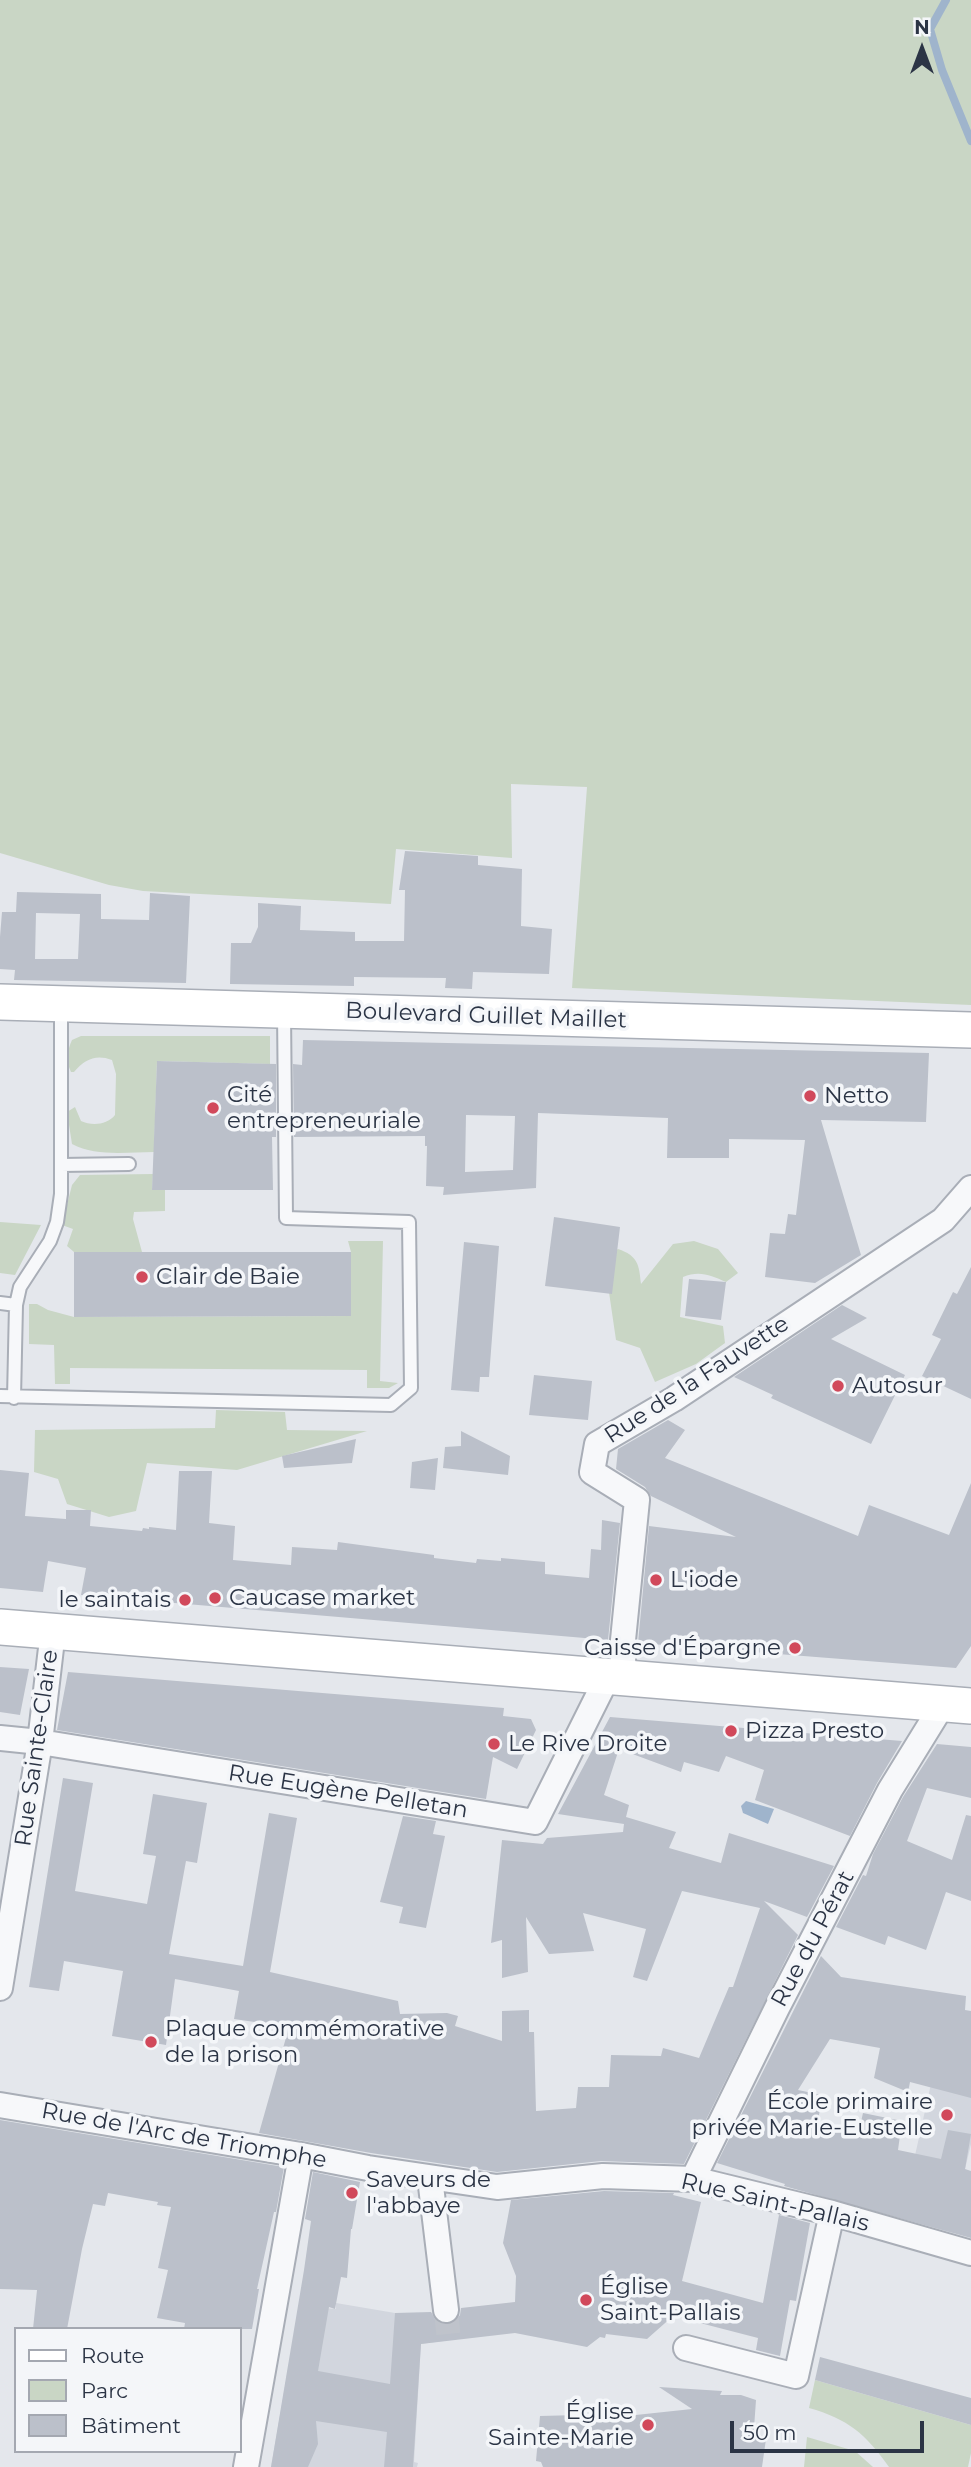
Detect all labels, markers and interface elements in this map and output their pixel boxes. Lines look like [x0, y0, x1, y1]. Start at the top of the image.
north arrow [887, 14, 957, 84]
text: N [914, 16, 930, 39]
street label: Boulevard Guillet Maillet [345, 997, 627, 1035]
place label: Cité entrepreneuriale [227, 1081, 421, 1135]
place label: Netto [824, 1082, 889, 1110]
marker: Netto [802, 1088, 818, 1104]
marker: Cité entrepreneuriale [205, 1100, 221, 1116]
place label: Clair de Baie [156, 1263, 300, 1291]
marker: Clair de Baie [134, 1269, 150, 1285]
street label: Rue de la Fauvette [600, 1310, 794, 1450]
place label: Autosur [852, 1372, 943, 1400]
marker: Autosur [830, 1378, 846, 1394]
place label: L'iode [670, 1566, 738, 1594]
marker: L'iode [648, 1572, 664, 1588]
place label: Caucase market [229, 1584, 415, 1612]
place label: le saintais [59, 1586, 171, 1614]
marker: Caucase market [207, 1590, 223, 1606]
marker: le saintais [177, 1592, 193, 1608]
place label: Caisse d'Épargne [584, 1634, 781, 1662]
marker: Caisse d'Épargne [787, 1640, 803, 1656]
street label: Rue Sainte-Claire [10, 1648, 64, 1848]
place label: Pizza Presto [745, 1717, 884, 1745]
marker: Pizza Presto [723, 1723, 739, 1739]
place label: Le Rive Droite [508, 1730, 667, 1758]
marker: Le Rive Droite [486, 1736, 502, 1752]
street label: Rue Eugène Pelletan [226, 1759, 470, 1825]
street label: Rue du Pérat [766, 1866, 860, 2012]
place label: Plaque commémorative de la prison [165, 2015, 444, 2069]
marker: Plaque commémorative de la prison [143, 2034, 159, 2050]
place label: École primaire privée Marie-Eustelle [692, 2088, 933, 2142]
street label: Rue de l'Arc de Triomphe [39, 2097, 329, 2175]
marker: École primaire privée Marie-Eustelle [939, 2107, 955, 2123]
place label: Saveurs de l'abbaye [366, 2166, 491, 2220]
street label: Rue Saint-Pallais [678, 2168, 872, 2238]
marker: Saveurs de l'abbaye [344, 2185, 360, 2201]
place label: Église Saint-Pallais [600, 2273, 740, 2327]
marker: Église Saint-Pallais [578, 2292, 594, 2308]
legend [14, 2327, 242, 2453]
text: Route [81, 2343, 144, 2368]
text: Parc [81, 2378, 128, 2403]
place label: Église Sainte-Marie [488, 2398, 634, 2452]
scale bar [733, 2408, 927, 2452]
text: Bâtiment [81, 2413, 181, 2438]
marker: Église Sainte-Marie [640, 2417, 656, 2433]
text: 50 m [743, 2420, 797, 2445]

